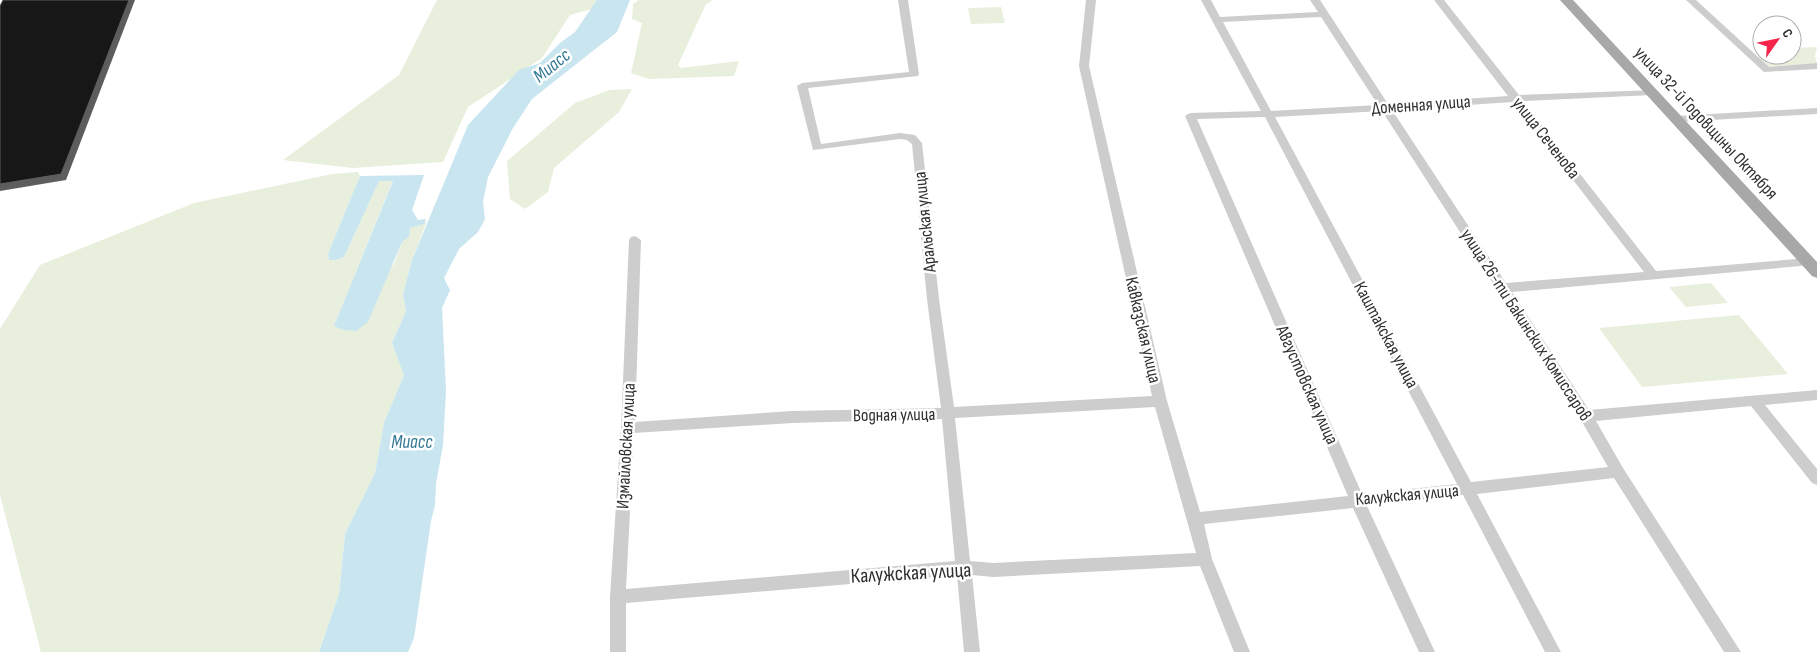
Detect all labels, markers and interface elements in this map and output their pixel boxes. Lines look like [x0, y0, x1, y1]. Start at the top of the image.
north arrow [1752, 15, 1802, 65]
text: С [1778, 26, 1797, 41]
street label: улица 32-й Годовщины Октября [1630, 42, 1782, 204]
water label: Миасс [529, 44, 576, 88]
street label: Доменная улица [1371, 91, 1471, 119]
street label: улица Сеченова [1508, 93, 1584, 183]
street label: Аральская улица [909, 170, 941, 275]
street label: улица 26-ти Бакинских Комиссаров [1456, 225, 1596, 425]
street label: Кавказская улица [1121, 275, 1165, 385]
street label: Каштакская улица [1349, 278, 1423, 392]
street label: Августовская улица [1271, 321, 1343, 448]
street label: Измайловская улица [612, 382, 640, 509]
street label: Водная улица [853, 404, 935, 426]
water label: Миасс [391, 431, 433, 454]
street label: Калужская улица [1354, 480, 1460, 510]
street label: Калужская улица [850, 557, 972, 589]

